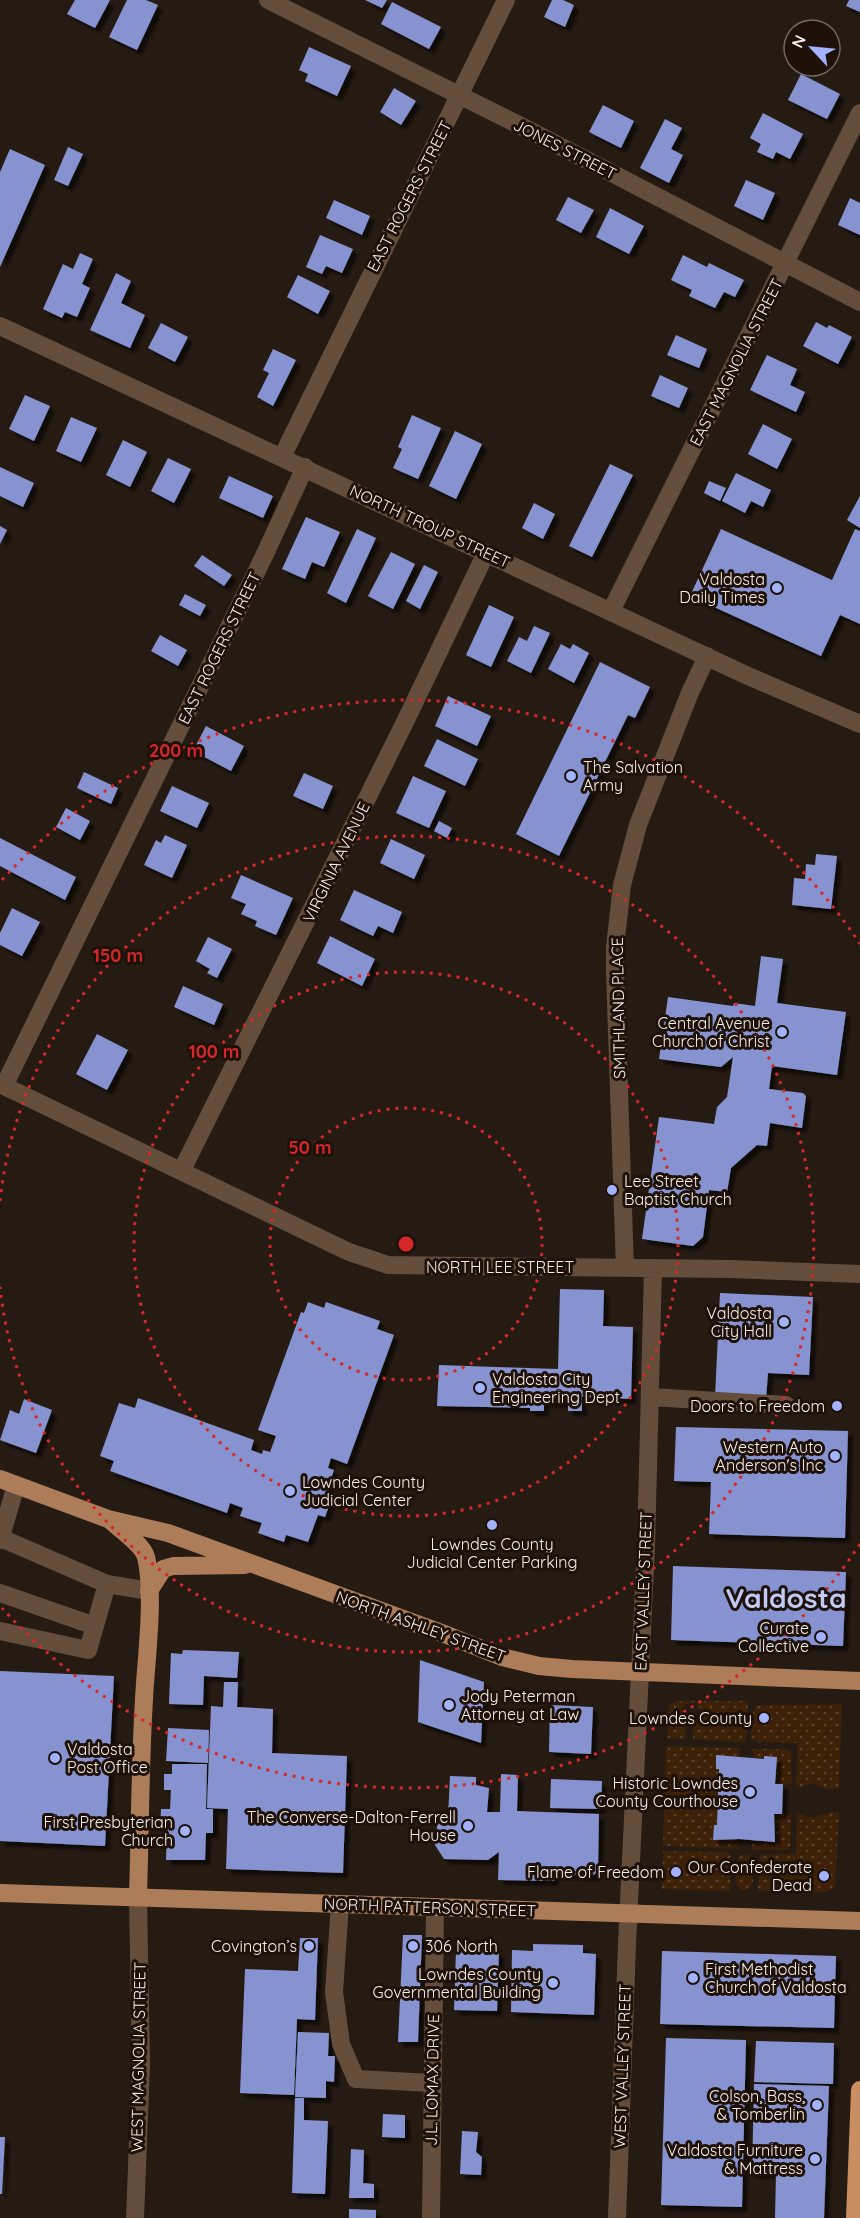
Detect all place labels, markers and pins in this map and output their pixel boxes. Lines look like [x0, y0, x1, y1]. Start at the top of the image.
place label: Valdosta Daily Times [679, 569, 765, 607]
marker: Valdosta Daily Times [770, 581, 784, 595]
place label: The Salvation Army [583, 757, 683, 795]
marker: The Salvation Army [564, 769, 578, 783]
place label: Central Avenue Church of Christ [652, 1013, 770, 1051]
marker: Central Avenue Church of Christ [775, 1025, 789, 1039]
place label: Lee Street Baptist Church [624, 1171, 732, 1209]
marker: Lee Street Baptist Church [605, 1183, 619, 1197]
centre of rings [396, 1234, 416, 1254]
place label: Valdosta City Hall [706, 1303, 772, 1341]
marker: Valdosta City Hall [777, 1315, 791, 1329]
place label: Valdosta City Engineering Dept [492, 1369, 620, 1407]
marker: Valdosta City Engineering Dept [473, 1381, 487, 1395]
place label: Doors to Freedom [690, 1396, 825, 1416]
marker: Doors to Freedom [830, 1399, 844, 1413]
place label: Western Auto Anderson's Inc [716, 1437, 823, 1475]
marker: Western Auto Anderson's Inc [828, 1449, 842, 1463]
place label: Lowndes County Judicial Center [302, 1472, 425, 1510]
marker: Lowndes County Judicial Center [283, 1484, 297, 1498]
marker: Lowndes County Judicial Center Parking [485, 1518, 499, 1532]
place label: Lowndes County Judicial Center Parking [406, 1534, 578, 1572]
place label: Curate Collective [738, 1618, 809, 1656]
marker: Curate Collective [814, 1630, 828, 1644]
place label: Jody Peterman Attorney at Law [461, 1686, 579, 1724]
marker: Jody Peterman Attorney at Law [442, 1698, 456, 1712]
place label: Lowndes County [629, 1708, 752, 1728]
marker: Lowndes County [757, 1711, 771, 1725]
place label: Valdosta Post Office [67, 1739, 148, 1777]
marker: Valdosta Post Office [48, 1751, 62, 1765]
place label: Historic Lowndes County Courthouse [595, 1773, 738, 1811]
marker: Historic Lowndes County Courthouse [743, 1785, 757, 1799]
place label: The Converse-Dalton-Ferrell House [247, 1807, 456, 1845]
place label: First Presbyterian Church [43, 1812, 173, 1850]
marker: The Converse-Dalton-Ferrell House [461, 1819, 475, 1833]
marker: First Presbyterian Church [178, 1824, 192, 1838]
place label: Our Confederate Dead [688, 1857, 812, 1895]
place label: Flame of Freedom [527, 1862, 664, 1882]
marker: Flame of Freedom [669, 1865, 683, 1879]
marker: Our Confederate Dead [817, 1869, 831, 1883]
place label: Covington’s [211, 1936, 297, 1956]
place label: 306 North [425, 1936, 498, 1956]
marker: Covington’s [302, 1939, 316, 1953]
marker: 306 North [406, 1939, 420, 1953]
place label: First Methodist Church of Valdosta [705, 1959, 847, 1997]
place label: Lowndes County Governmental Building [373, 1964, 541, 2002]
marker: First Methodist Church of Valdosta [686, 1971, 700, 1985]
marker: Lowndes County Governmental Building [546, 1976, 560, 1990]
place label: Colson, Bass, & Tomberlin [709, 2086, 805, 2124]
marker: Colson, Bass, & Tomberlin [810, 2098, 824, 2112]
place label: Valdosta Furniture & Mattress [667, 2140, 803, 2178]
marker: Valdosta Furniture & Mattress [808, 2152, 822, 2166]

